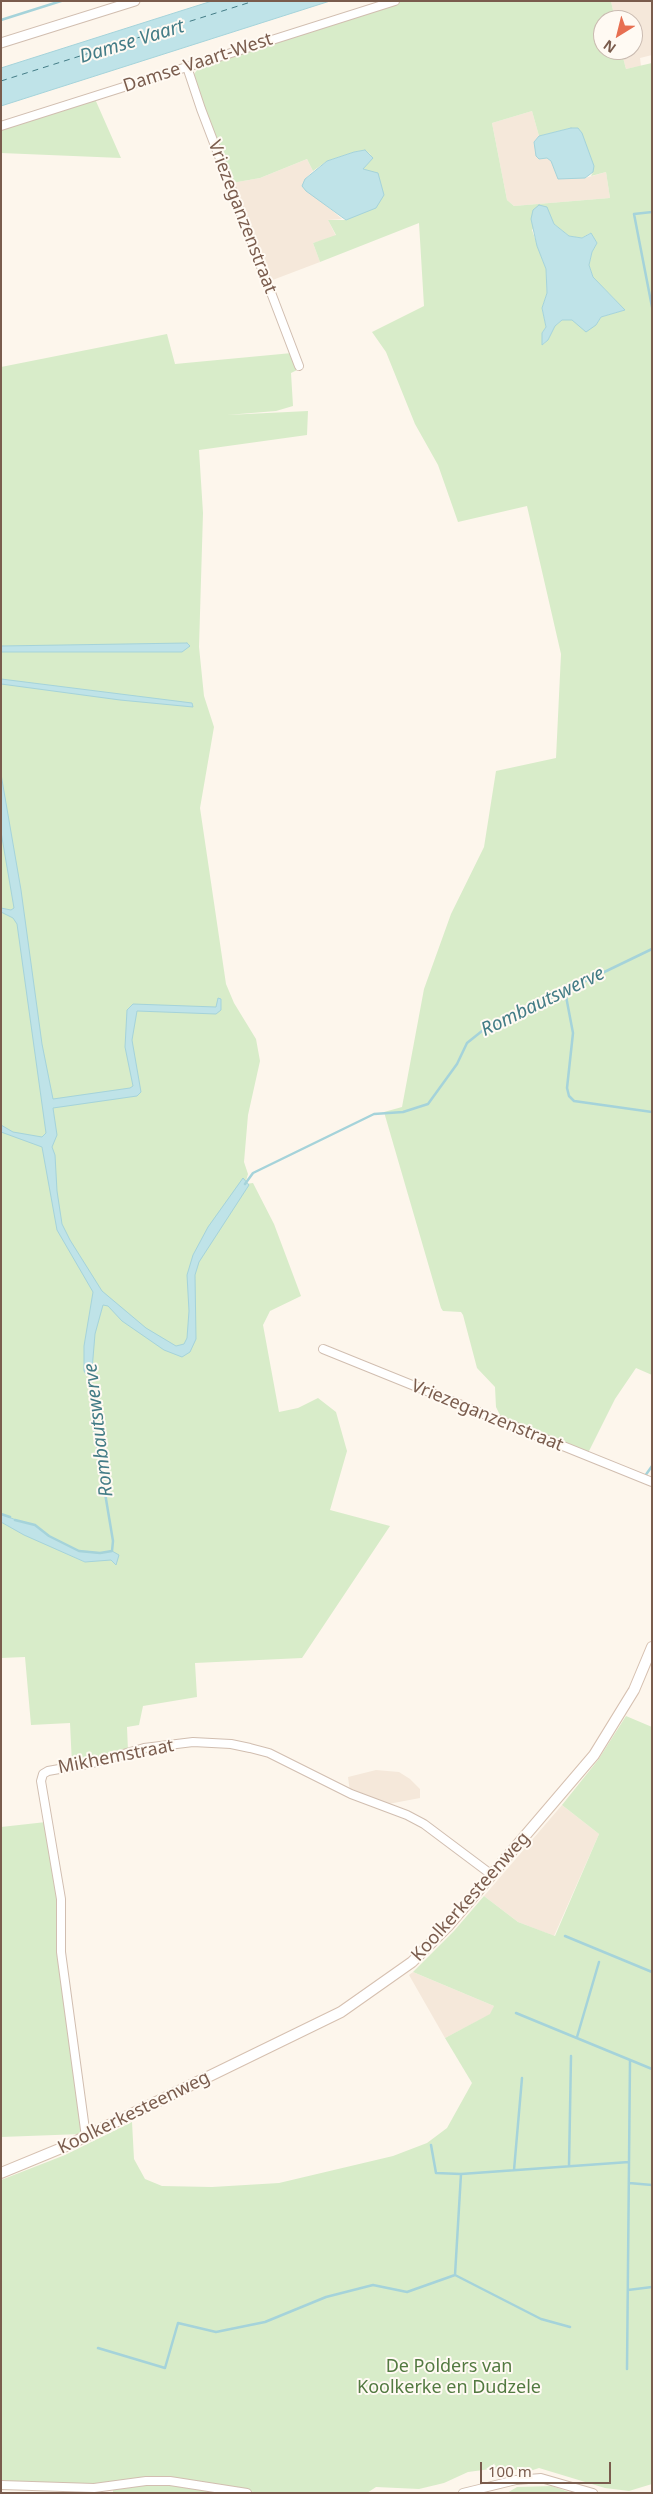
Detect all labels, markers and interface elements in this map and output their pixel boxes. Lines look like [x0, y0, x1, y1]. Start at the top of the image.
north arrow [593, 10, 643, 60]
water label: Damse Vaart [77, 15, 187, 69]
street label: Damse Vaart-West [121, 29, 275, 97]
text: N [599, 36, 620, 58]
street label: Vriezeganzenstraat [203, 137, 281, 297]
water label: Rombautswerve [477, 962, 609, 1042]
water label: Rombautswerve [79, 1362, 119, 1498]
street label: Vriezeganzenstraat [408, 1376, 566, 1456]
street label: Mikhemstraat [56, 1735, 176, 1779]
street label: Koolkerkesteenweg [407, 1828, 535, 1966]
street label: Koolkerkesteenweg [54, 2067, 214, 2159]
park label: De Polders van Koolkerke en Dudzele [357, 2356, 541, 2398]
scale bar [483, 2452, 614, 2484]
text: 100 m [488, 2461, 532, 2481]

